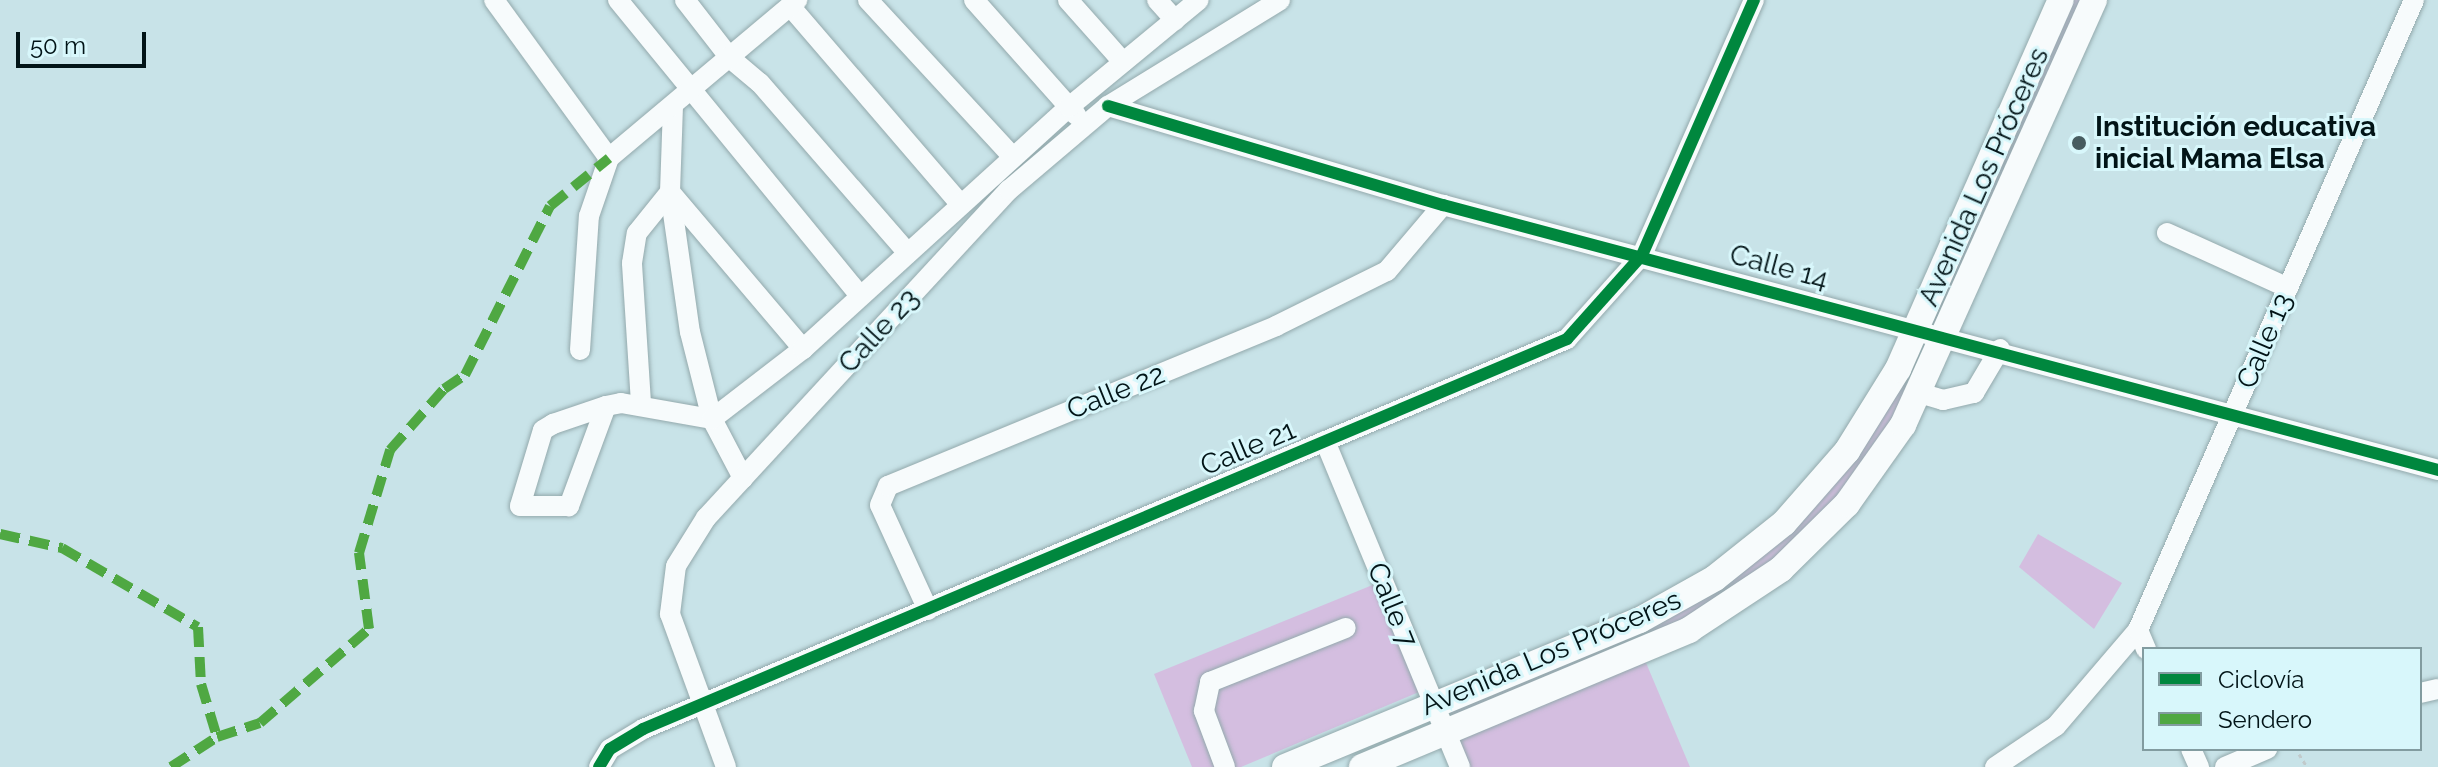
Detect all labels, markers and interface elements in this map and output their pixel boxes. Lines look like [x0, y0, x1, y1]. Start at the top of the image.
scale bar [20, 16, 150, 66]
text: 50 m [30, 31, 86, 60]
street label: Avenida Los Próceres [1912, 43, 2056, 311]
place label: Institución educativa inicial Mama Elsa [2095, 110, 2376, 176]
marker: Institución educativa inicial Mama Elsa [2070, 134, 2088, 152]
street label: Calle 14 [1726, 238, 1832, 296]
street label: Calle 23 [832, 282, 926, 380]
street label: Calle 13 [2230, 288, 2300, 394]
street label: Calle 22 [1062, 357, 1170, 427]
street label: Calle 21 [1195, 413, 1301, 483]
street label: Calle 7 [1360, 558, 1424, 652]
street label: Avenida Los Próceres [1416, 583, 1686, 723]
legend [2142, 647, 2422, 751]
text: Ciclovía [2218, 665, 2304, 694]
text: Sendero [2218, 705, 2312, 734]

